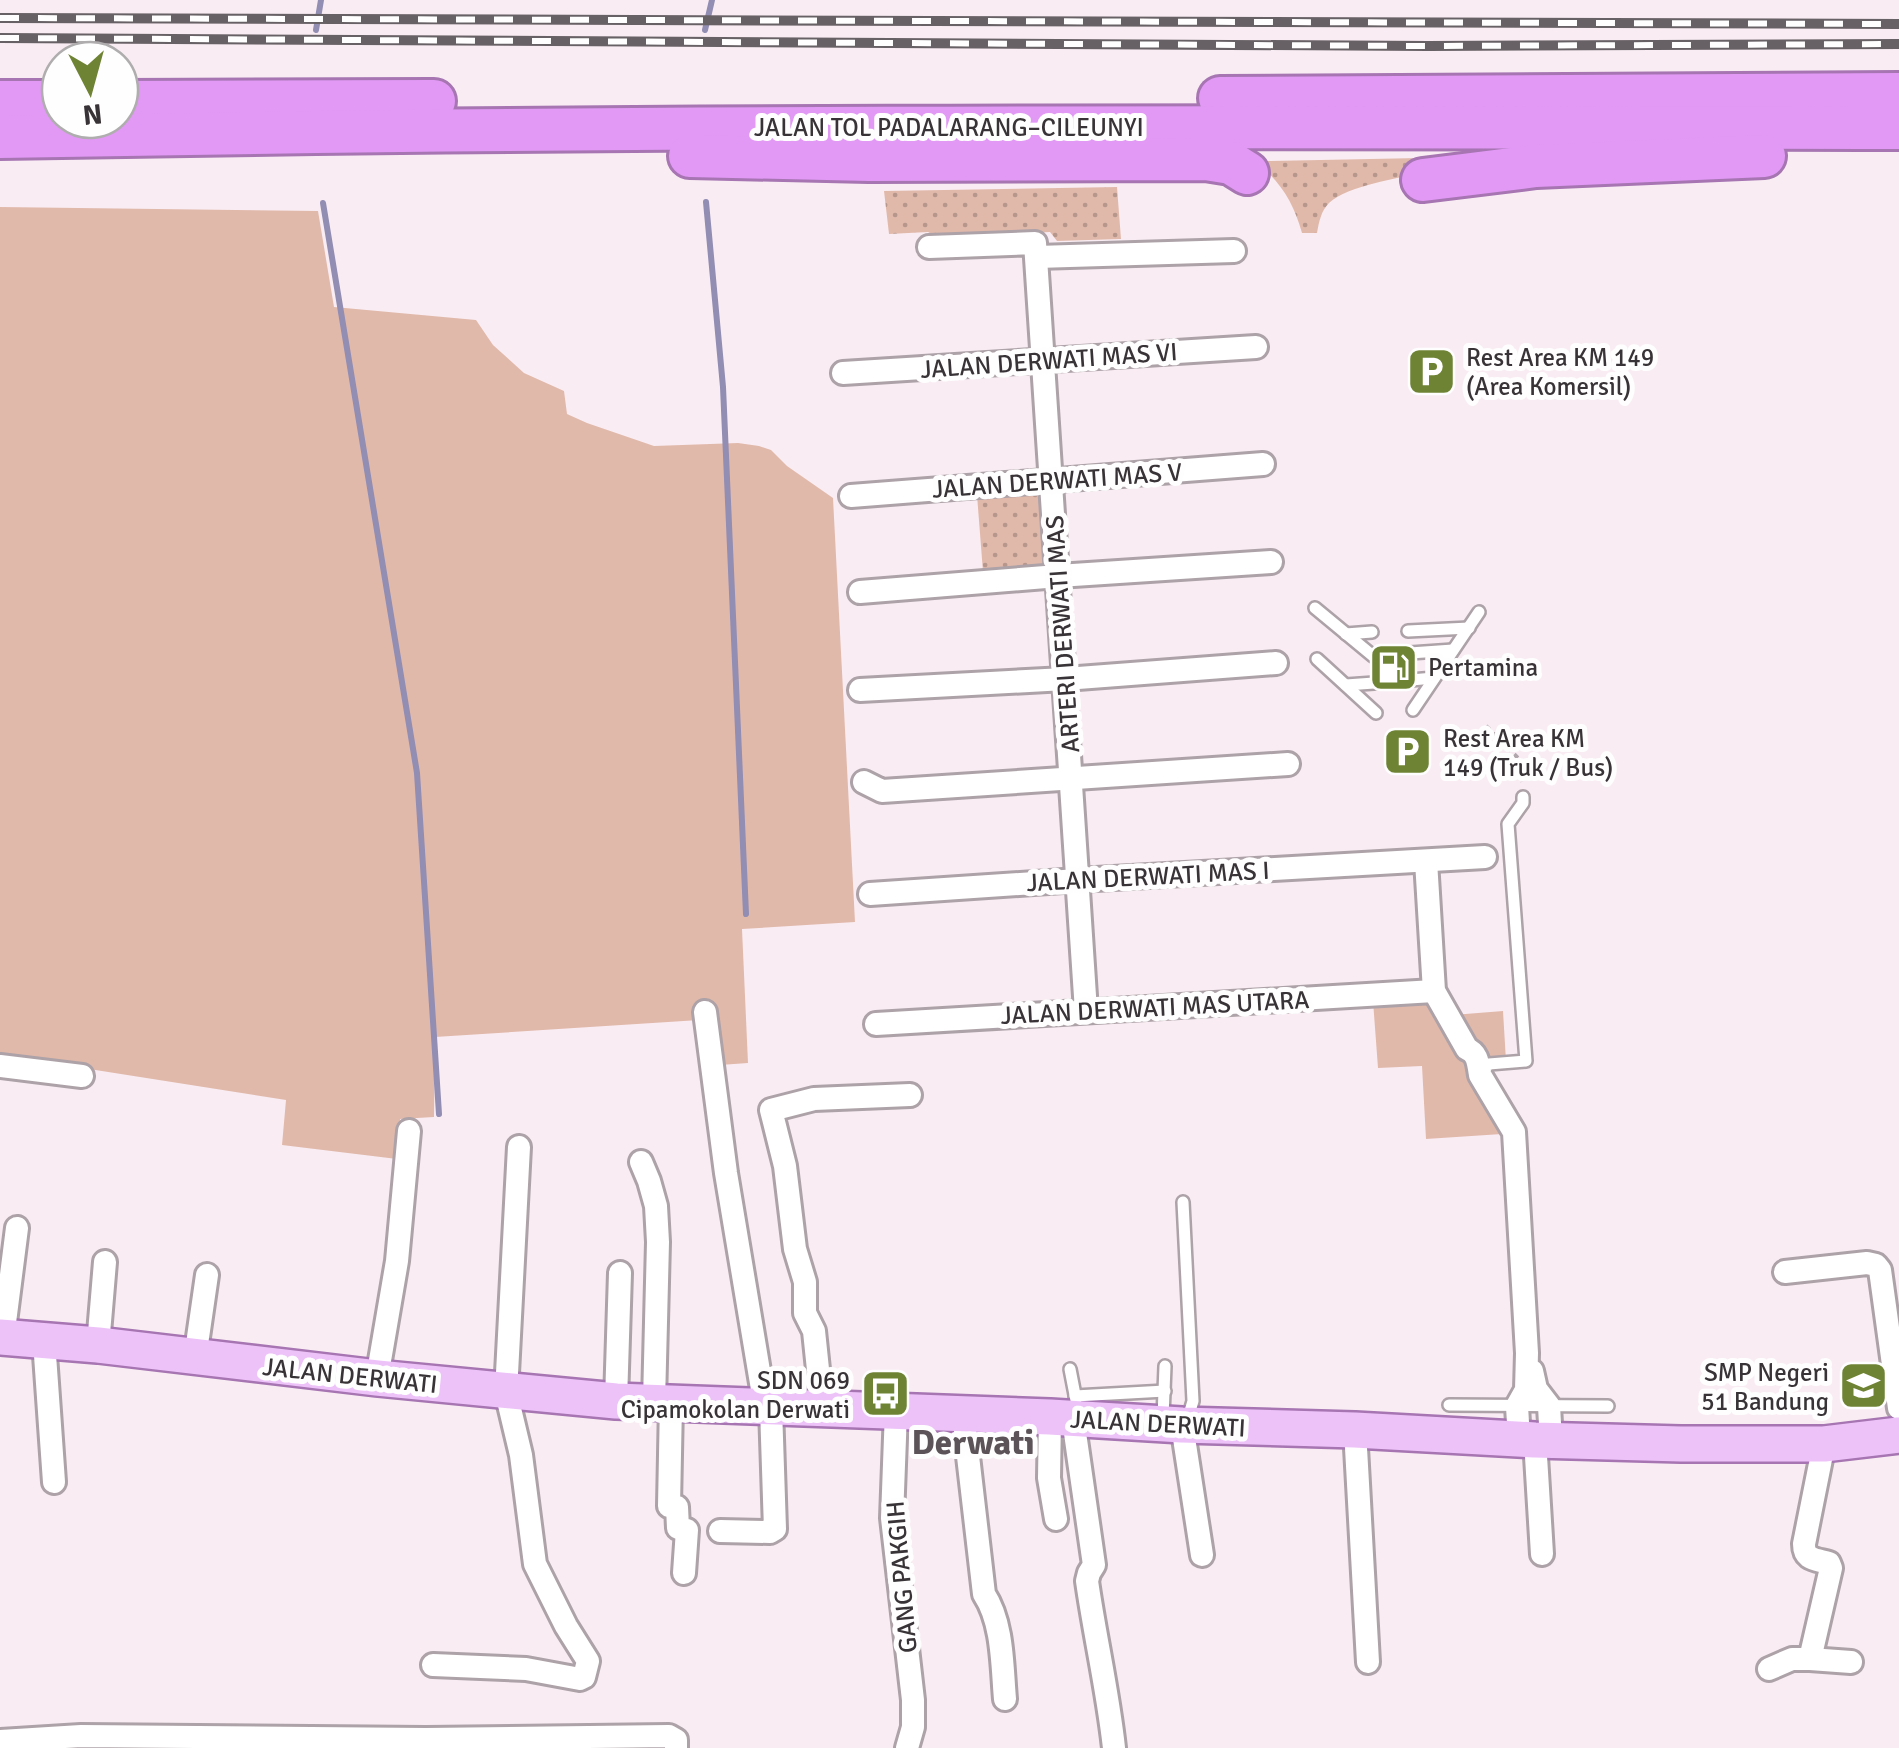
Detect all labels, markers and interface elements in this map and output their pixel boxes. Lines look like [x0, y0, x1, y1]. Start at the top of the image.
north arrow [40, 40, 140, 140]
text: N [81, 96, 104, 132]
street label: JALAN TOL PADALARANG–CILEUNYI [754, 112, 1144, 143]
street label: JALAN DERWATI MAS VI [919, 336, 1179, 385]
place label: Rest Area KM 149 (Area Komersil) [1466, 342, 1654, 402]
parking icon: Rest Area KM 149 (Area Komersil) [1405, 345, 1457, 397]
street label: JALAN DERWATI MAS V [931, 456, 1183, 505]
street label: ARTERI DERWATI MAS [1039, 514, 1086, 754]
fuel station icon: Pertamina [1367, 641, 1419, 693]
place label: Pertamina [1428, 652, 1538, 683]
place label: Rest Area KM 149 (Truk / Bus) [1443, 723, 1613, 783]
parking icon: Rest Area KM 149 (Truk / Bus) [1382, 726, 1434, 778]
street label: JALAN DERWATI MAS I [1026, 855, 1270, 898]
street label: JALAN DERWATI MAS UTARA [1000, 984, 1310, 1031]
street label: JALAN DERWATI [261, 1351, 439, 1400]
place label: SMP Negeri 51 Bandung [1701, 1357, 1829, 1417]
school or university icon: SMP Negeri 51 Bandung [1838, 1360, 1890, 1412]
place label: SDN 069 Cipamokolan Derwati [621, 1365, 850, 1425]
bus stop icon: SDN 069 Cipamokolan Derwati [859, 1368, 911, 1420]
street label: JALAN DERWATI [1069, 1403, 1247, 1444]
district label: Derwati [911, 1421, 1035, 1464]
street label: GANG PAKGIH [879, 1499, 924, 1654]

